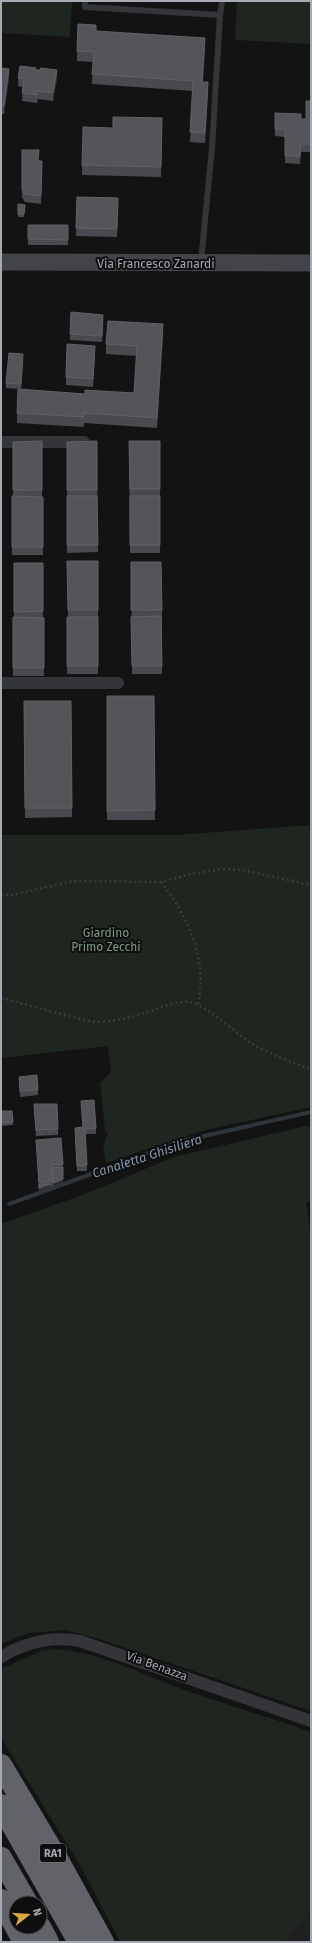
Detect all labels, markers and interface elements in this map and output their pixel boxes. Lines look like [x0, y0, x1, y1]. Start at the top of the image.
street label: Via Francesco Zanardi [97, 257, 215, 271]
park label: Giardino Primo Zecchi [71, 926, 141, 954]
water label: Canaletta Ghisiliera [90, 1131, 204, 1181]
street label: Via Benazza [125, 1648, 189, 1684]
road number: RA1 [40, 1844, 66, 1862]
north arrow [8, 1895, 48, 1935]
text: N [30, 1907, 44, 1918]

